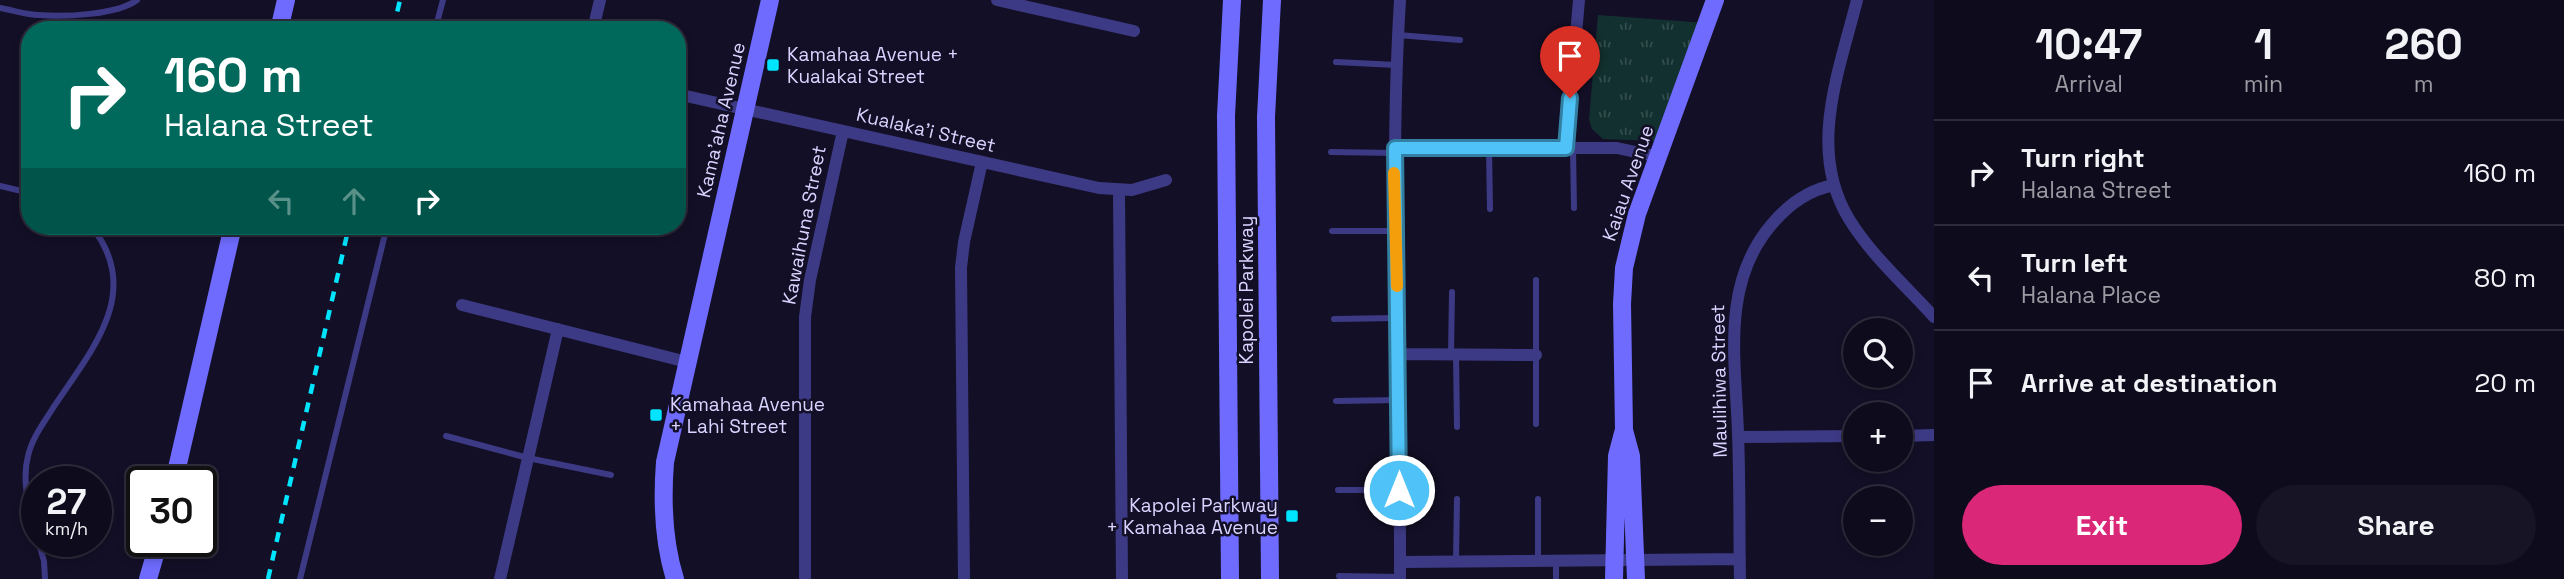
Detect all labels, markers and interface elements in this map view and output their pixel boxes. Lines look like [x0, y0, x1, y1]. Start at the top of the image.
text: 10:47 [2035, 18, 2142, 71]
text: 1 [2254, 18, 2273, 71]
text: 260 [2384, 18, 2463, 71]
pin [1540, 26, 1600, 98]
icon: arrive [1551, 37, 1589, 75]
street label: Kama'aha Avenue [691, 40, 751, 200]
place label: Kamahaa Avenue + Kualakai Street [787, 42, 959, 89]
text: 160 m [164, 44, 302, 106]
icon: right [49, 49, 140, 140]
marker: Kamahaa Avenue + Kualakai Street [765, 57, 781, 73]
text: Arrival [2055, 69, 2123, 99]
text: min [2244, 69, 2283, 99]
text: m [2414, 69, 2433, 99]
street label: Kualaka'i Street [854, 102, 998, 158]
text: Halana Street [164, 105, 374, 145]
street label: Kaiau Avenue [1596, 122, 1660, 244]
text: Turn right [2021, 141, 2145, 175]
street label: Kawaihuna Street [776, 143, 832, 307]
icon: right [1962, 154, 2000, 192]
text: 160 m [2464, 156, 2536, 190]
text: Halana Street [2021, 175, 2172, 205]
icon: left [262, 182, 300, 220]
icon: ahead [335, 182, 373, 220]
icon: right [408, 182, 446, 220]
street label: Kapolei Parkway [1234, 216, 1259, 364]
text: Turn left [2021, 246, 2128, 280]
icon: left [1962, 259, 2000, 297]
text: 80 m [2474, 261, 2536, 295]
text: Halana Place [2021, 280, 2161, 310]
street label: Maulihiwa Street [1705, 304, 1733, 458]
map controls [1843, 318, 1913, 556]
button: search [1843, 318, 1913, 388]
icon: arrive [1962, 364, 2000, 402]
text: Arrive at destination [2021, 366, 2278, 400]
text: 20 m [2475, 366, 2536, 400]
place label: Kamahaa Avenue + Lahi Street [670, 392, 825, 439]
button: + [1843, 402, 1913, 472]
marker: Kamahaa Avenue + Lahi Street [648, 407, 664, 423]
position arrow [1362, 453, 1436, 527]
speed limit sign: 30 [126, 466, 217, 557]
text: 27 [47, 480, 86, 524]
button: Exit [1962, 485, 2242, 565]
button: Share [2256, 485, 2536, 565]
button: − [1843, 486, 1913, 556]
place label: Kapolei Parkway + Kamahaa Avenue [1106, 493, 1278, 540]
marker: Kapolei Parkway + Kamahaa Avenue [1284, 508, 1300, 524]
text: km/h [45, 517, 88, 540]

